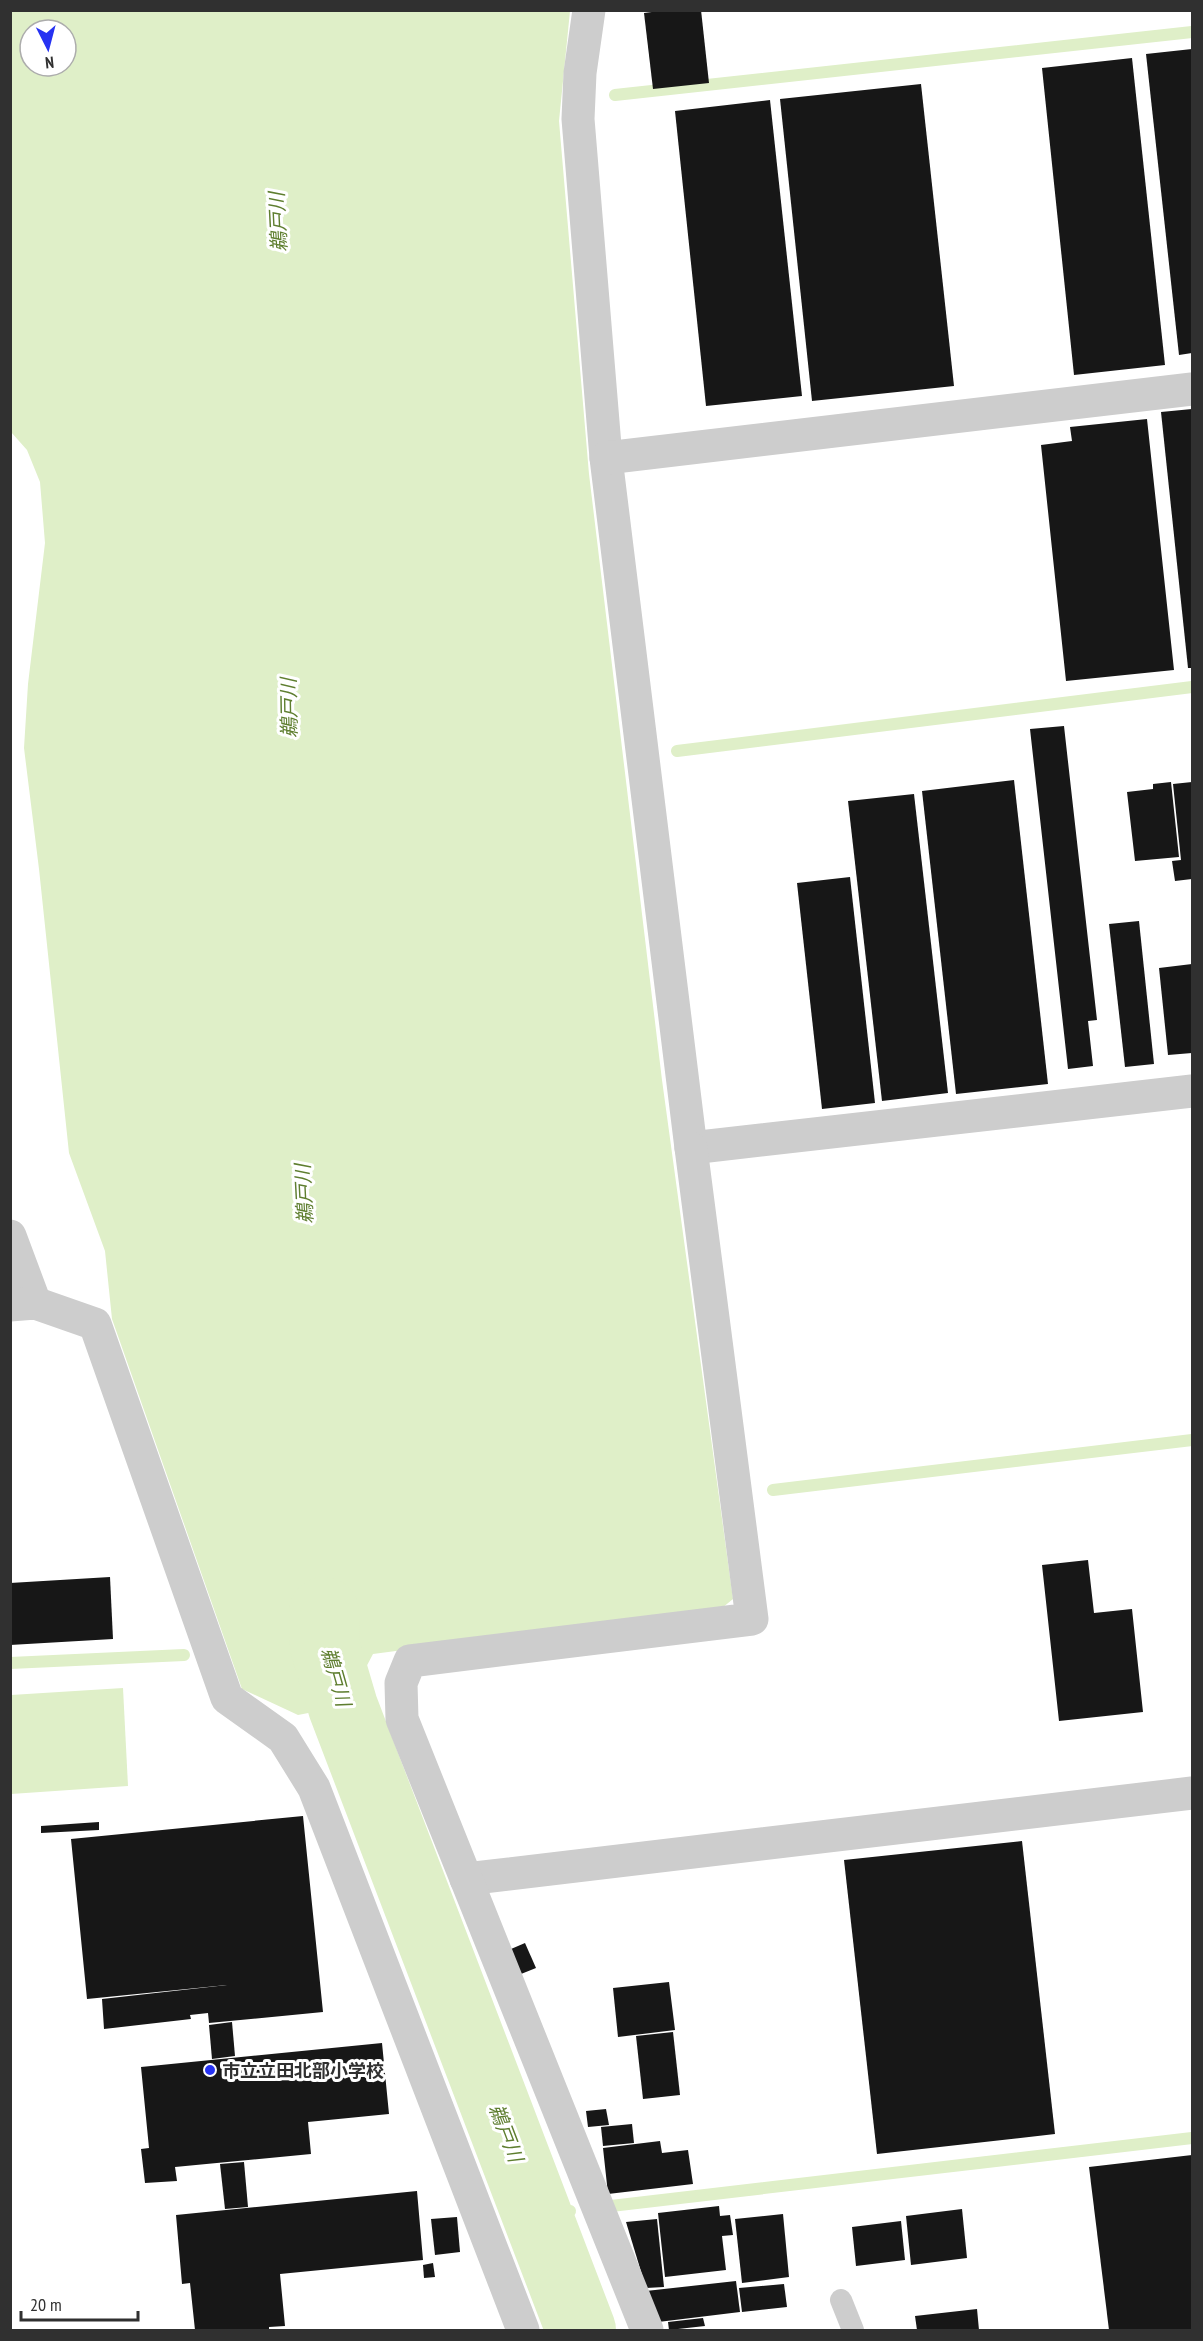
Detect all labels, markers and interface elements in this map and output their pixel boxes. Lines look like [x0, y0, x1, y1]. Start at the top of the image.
north arrow [18, 18, 78, 78]
text: N [44, 53, 55, 73]
water label: 鵜戸川 [263, 189, 293, 253]
water label: 鵜戸川 [275, 676, 303, 738]
water label: 鵜戸川 [289, 1161, 319, 1225]
water label: 鵜戸川 [315, 1645, 357, 1711]
place label: 市立立田北部小学校 [222, 2059, 384, 2082]
marker: 市立立田北部小学校 [203, 2063, 217, 2077]
water label: 鵜戸川 [483, 2100, 530, 2168]
scale bar [21, 2284, 138, 2322]
text: 20 m [30, 2293, 62, 2316]

